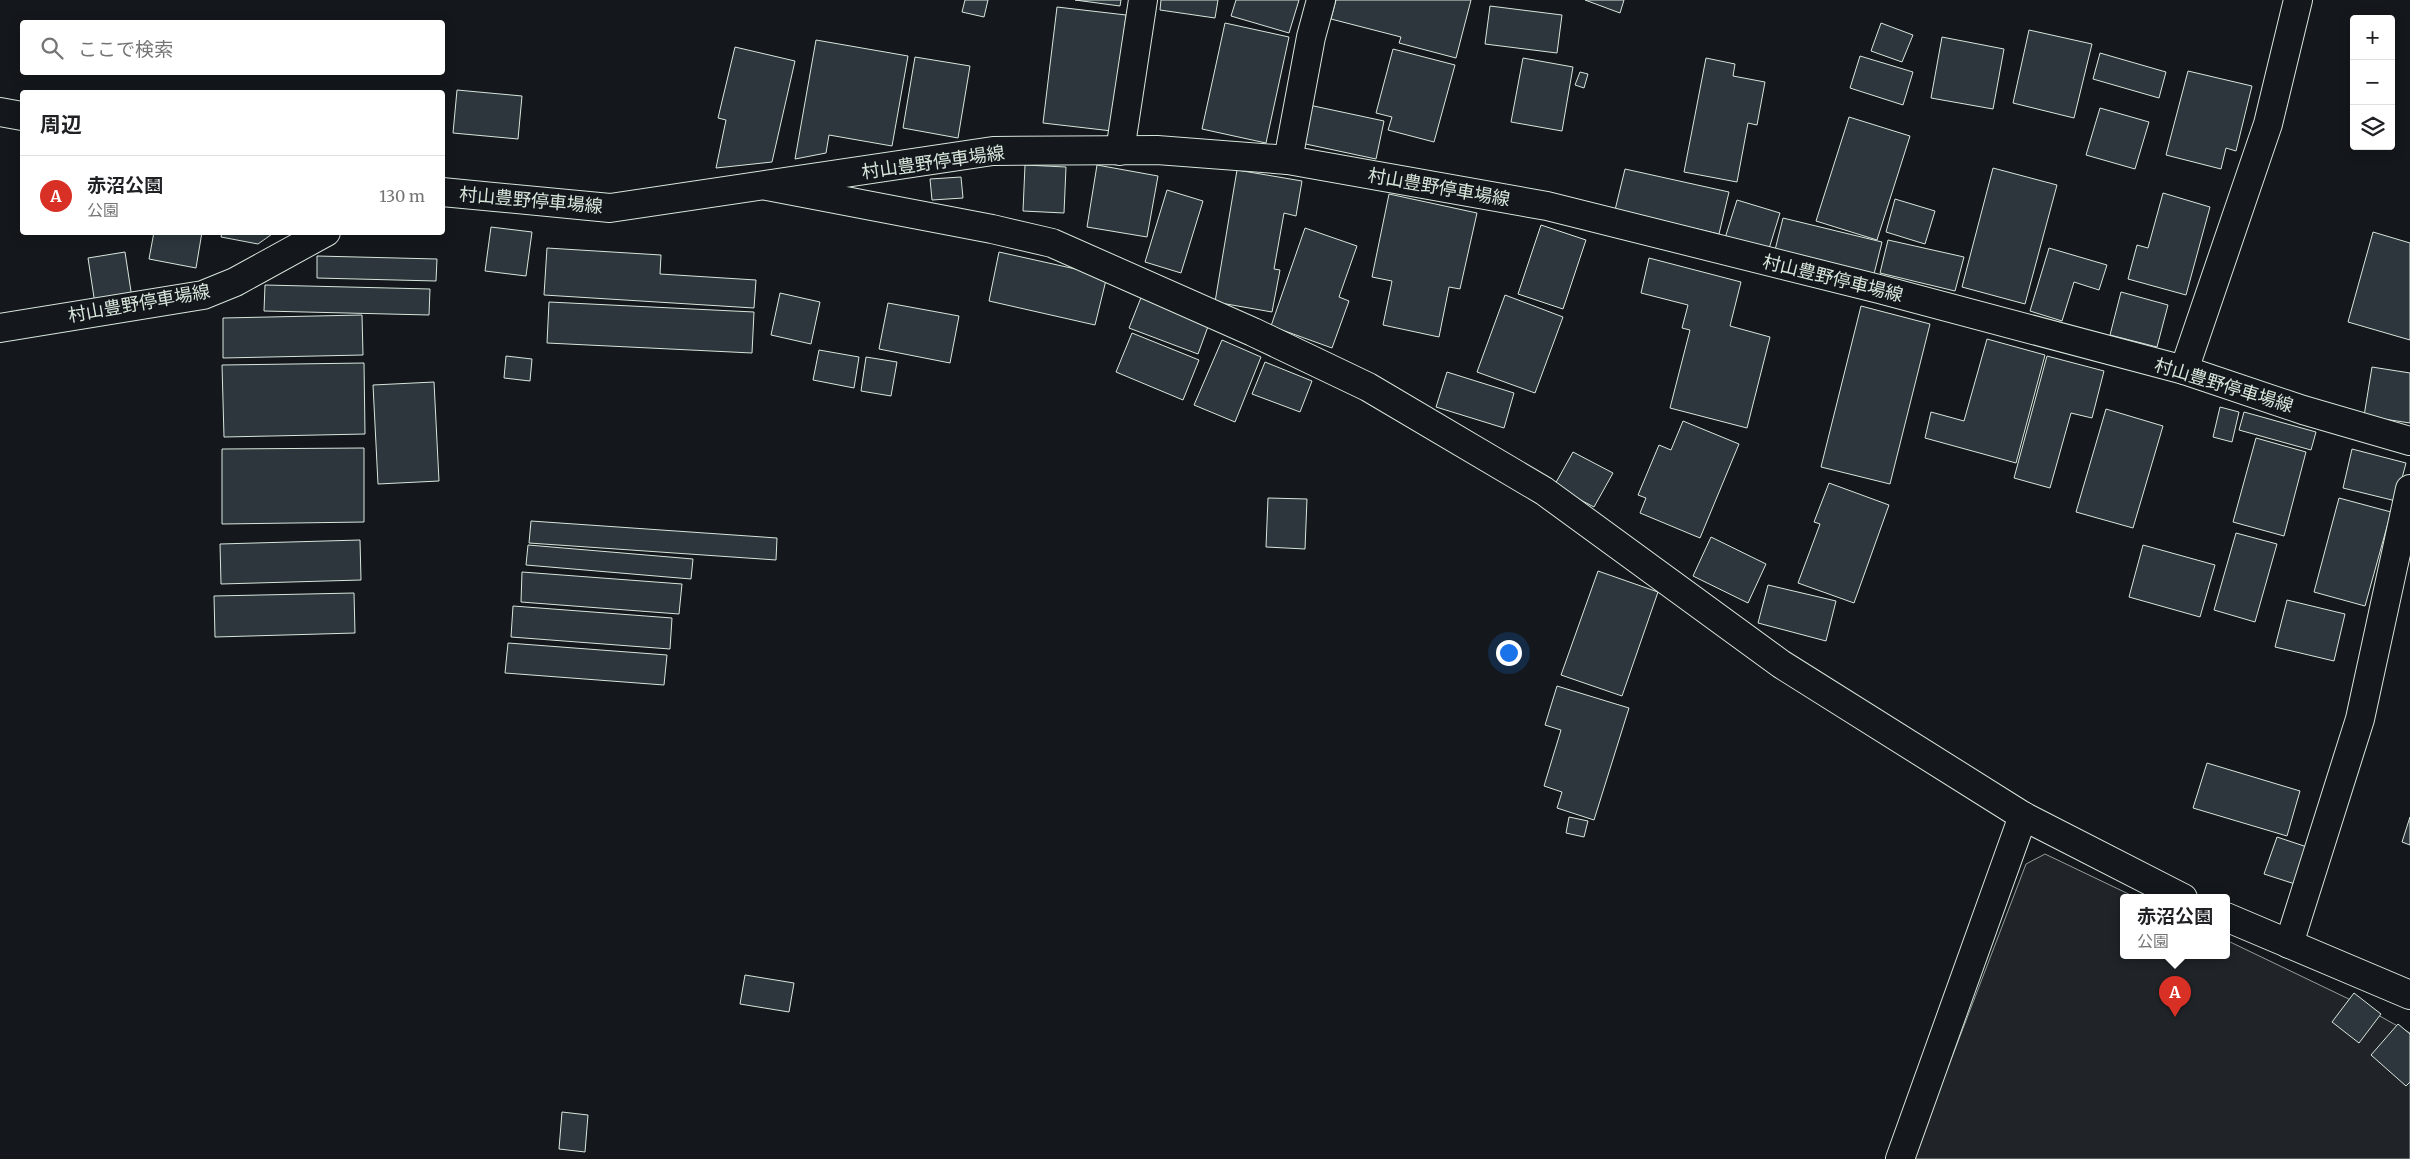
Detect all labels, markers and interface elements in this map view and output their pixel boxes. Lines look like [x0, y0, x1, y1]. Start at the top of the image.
map controls [2350, 15, 2395, 150]
button: + [2350, 15, 2395, 60]
search box [20, 20, 445, 75]
icon: search [38, 34, 66, 62]
text: ここで検索 [78, 37, 173, 61]
button: − [2350, 60, 2395, 105]
button: layers [2350, 105, 2395, 150]
text: 周辺 [40, 111, 82, 138]
street label: 村山豊野停車場線 [860, 141, 1006, 183]
street label: 村山豊野停車場線 [1366, 163, 1512, 211]
text: 赤沼公園 [87, 173, 163, 197]
street label: 村山豊野停車場線 [458, 182, 604, 218]
text: A [50, 186, 62, 206]
text: 130 m [379, 186, 425, 206]
text: 公園 [87, 200, 119, 220]
street label: 村山豊野停車場線 [1760, 249, 1906, 307]
street label: 村山豊野停車場線 [66, 279, 212, 327]
street label: 村山豊野停車場線 [2152, 353, 2296, 417]
your location [1496, 640, 1522, 666]
popup [2120, 894, 2230, 959]
text: 赤沼公園 [2137, 904, 2213, 928]
text: 公園 [2137, 931, 2169, 951]
pin: A [2159, 976, 2191, 1017]

